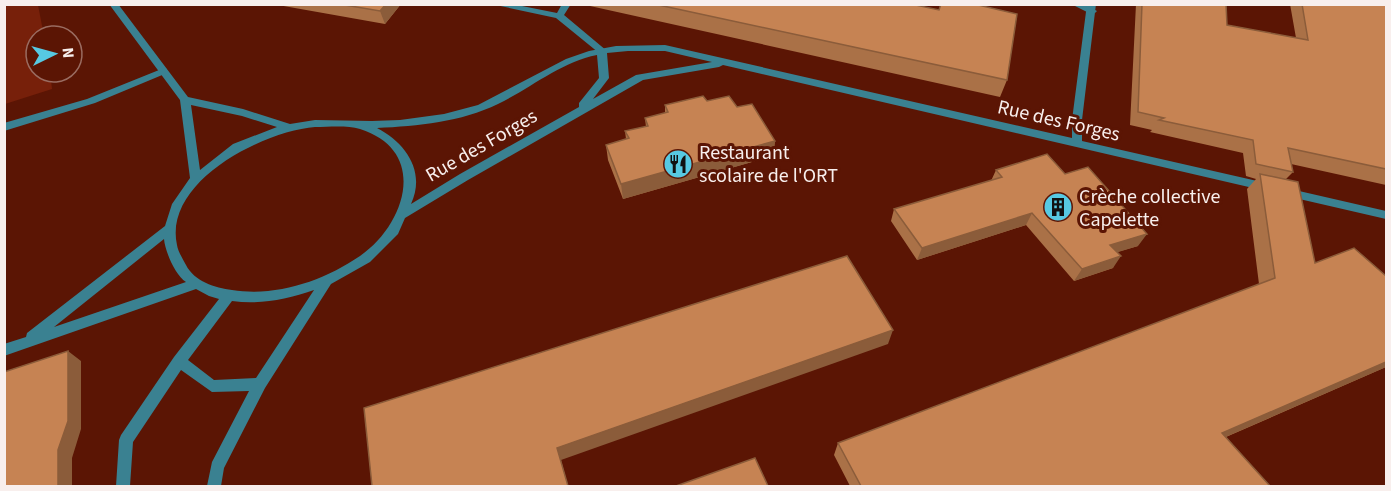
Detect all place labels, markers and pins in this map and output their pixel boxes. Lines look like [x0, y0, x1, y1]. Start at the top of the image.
place label: Restaurant scolaire de l'ORT [699, 139, 838, 190]
restaurant icon: Restaurant scolaire de l'ORT [662, 148, 694, 180]
place label: Crèche collective Capelette [1079, 183, 1221, 234]
building icon: Crèche collective Capelette [1042, 191, 1074, 223]

